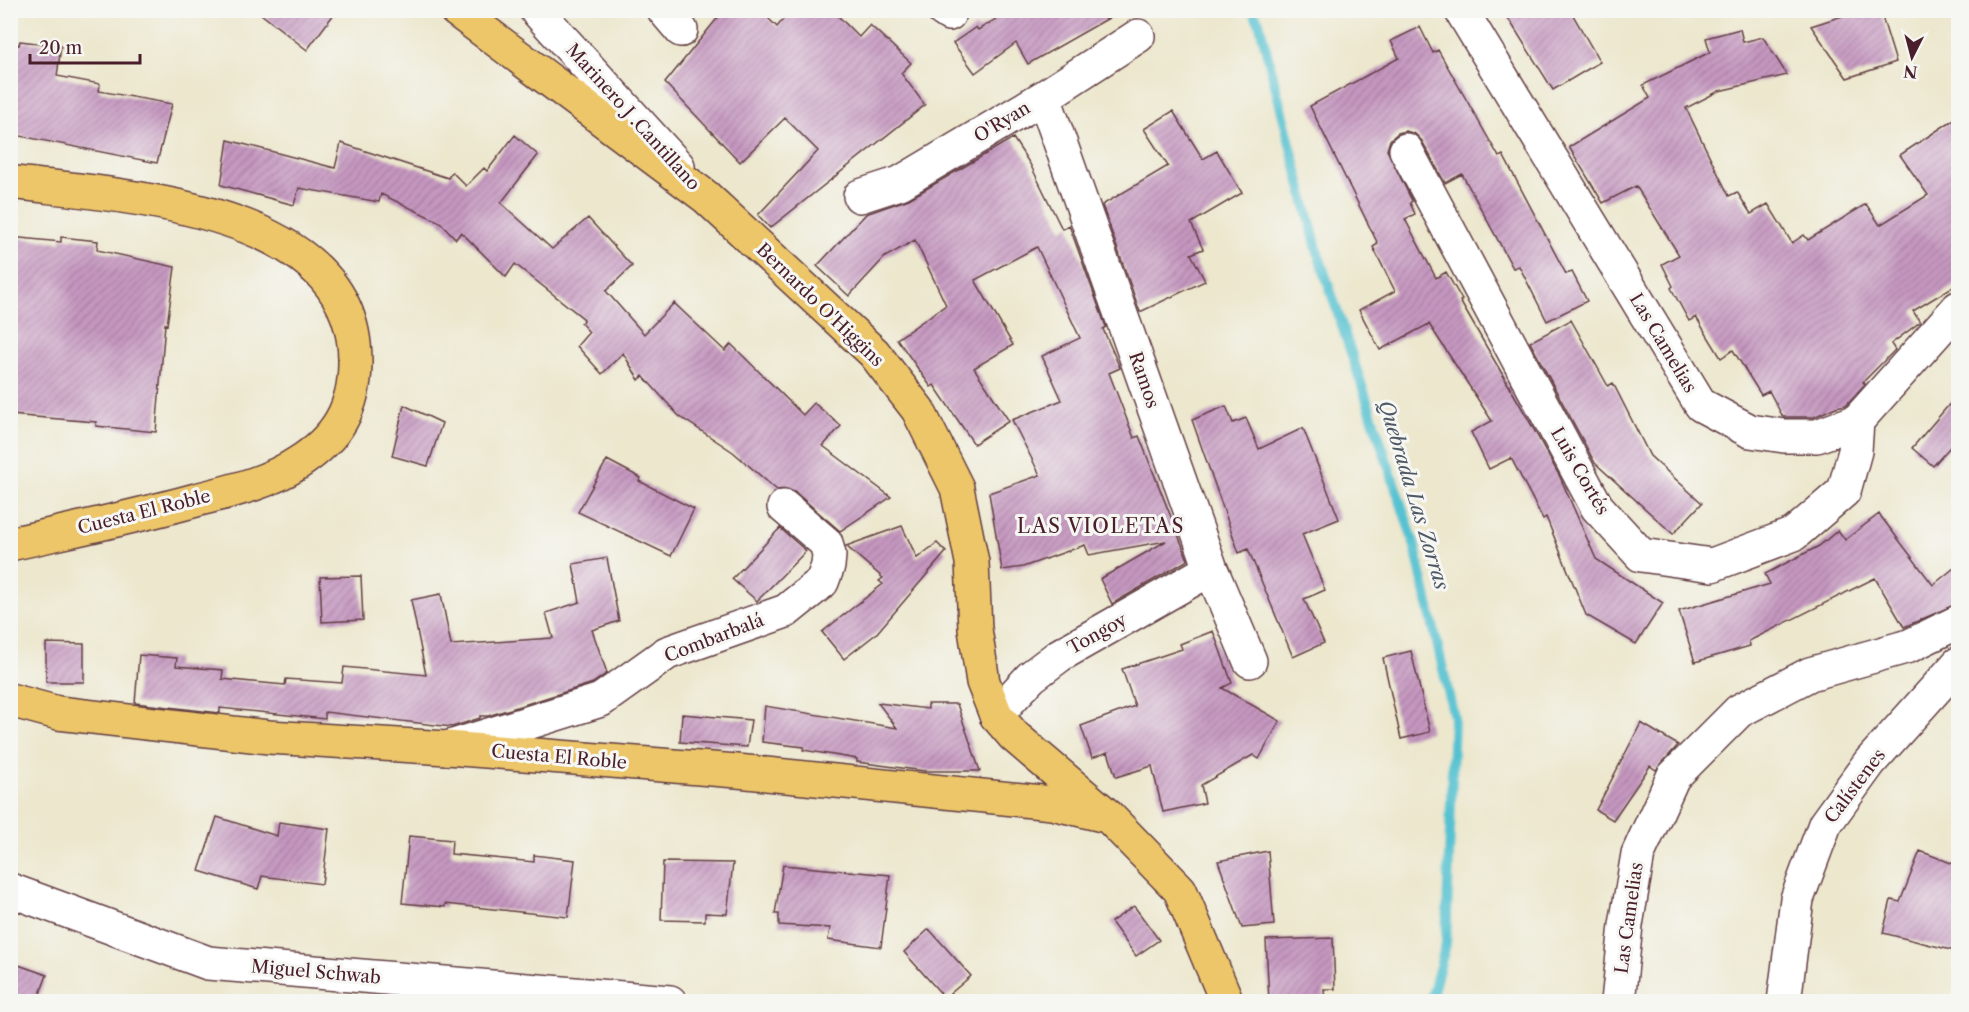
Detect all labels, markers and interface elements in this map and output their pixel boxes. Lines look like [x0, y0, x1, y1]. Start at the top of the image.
scale bar [30, 27, 140, 65]
north arrow [1882, 27, 1942, 87]
text: 20 m [39, 37, 83, 59]
street label: Marinero J .Cantillano [561, 39, 705, 195]
text: N [1902, 61, 1918, 83]
street label: O'Ryan [970, 97, 1034, 147]
street label: Bernardo O'Higgins [752, 239, 888, 371]
street label: Las Camelias [1625, 289, 1701, 397]
street label: Ramos [1124, 349, 1164, 411]
water label: Quebrada Las Zorras [1374, 397, 1454, 593]
street label: Luis Cortés [1546, 423, 1614, 519]
street label: Cuesta El Roble [75, 485, 213, 539]
district label: LAS VIOLETAS [1017, 514, 1185, 538]
street label: Tongoy [1064, 608, 1131, 659]
street label: Combarbalá [661, 609, 767, 667]
street label: Cuesta El Roble [490, 740, 628, 774]
street label: Calístenes [1820, 744, 1890, 828]
street label: Las Camelias [1610, 861, 1648, 975]
street label: Miguel Schwab [250, 955, 382, 989]

